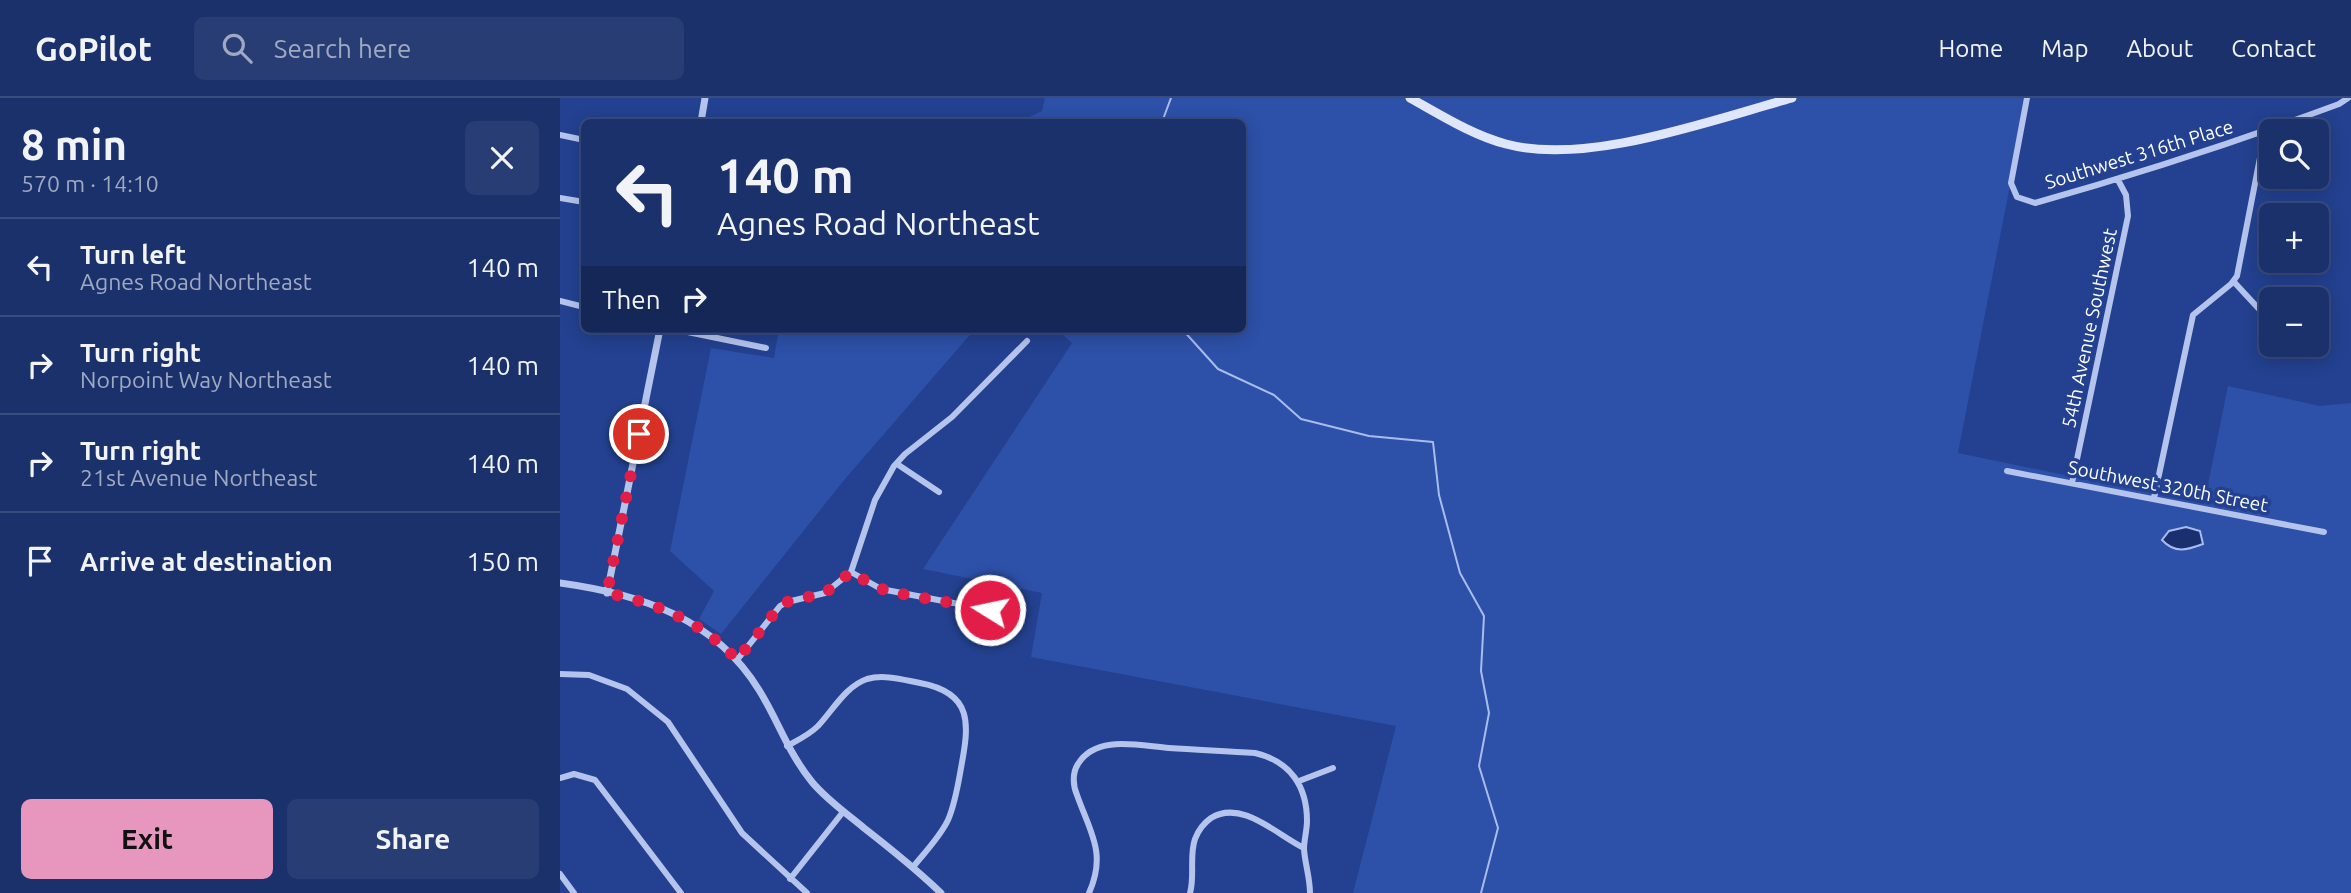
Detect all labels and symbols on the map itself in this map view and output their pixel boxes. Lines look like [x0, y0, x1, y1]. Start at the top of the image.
street label: Southwest 316th Place [2042, 115, 2236, 193]
street label: 54th Avenue Southwest [2057, 226, 2121, 430]
pin [609, 404, 669, 464]
street label: Southwest 320th Street [2066, 456, 2270, 516]
position arrow [953, 573, 1027, 647]

